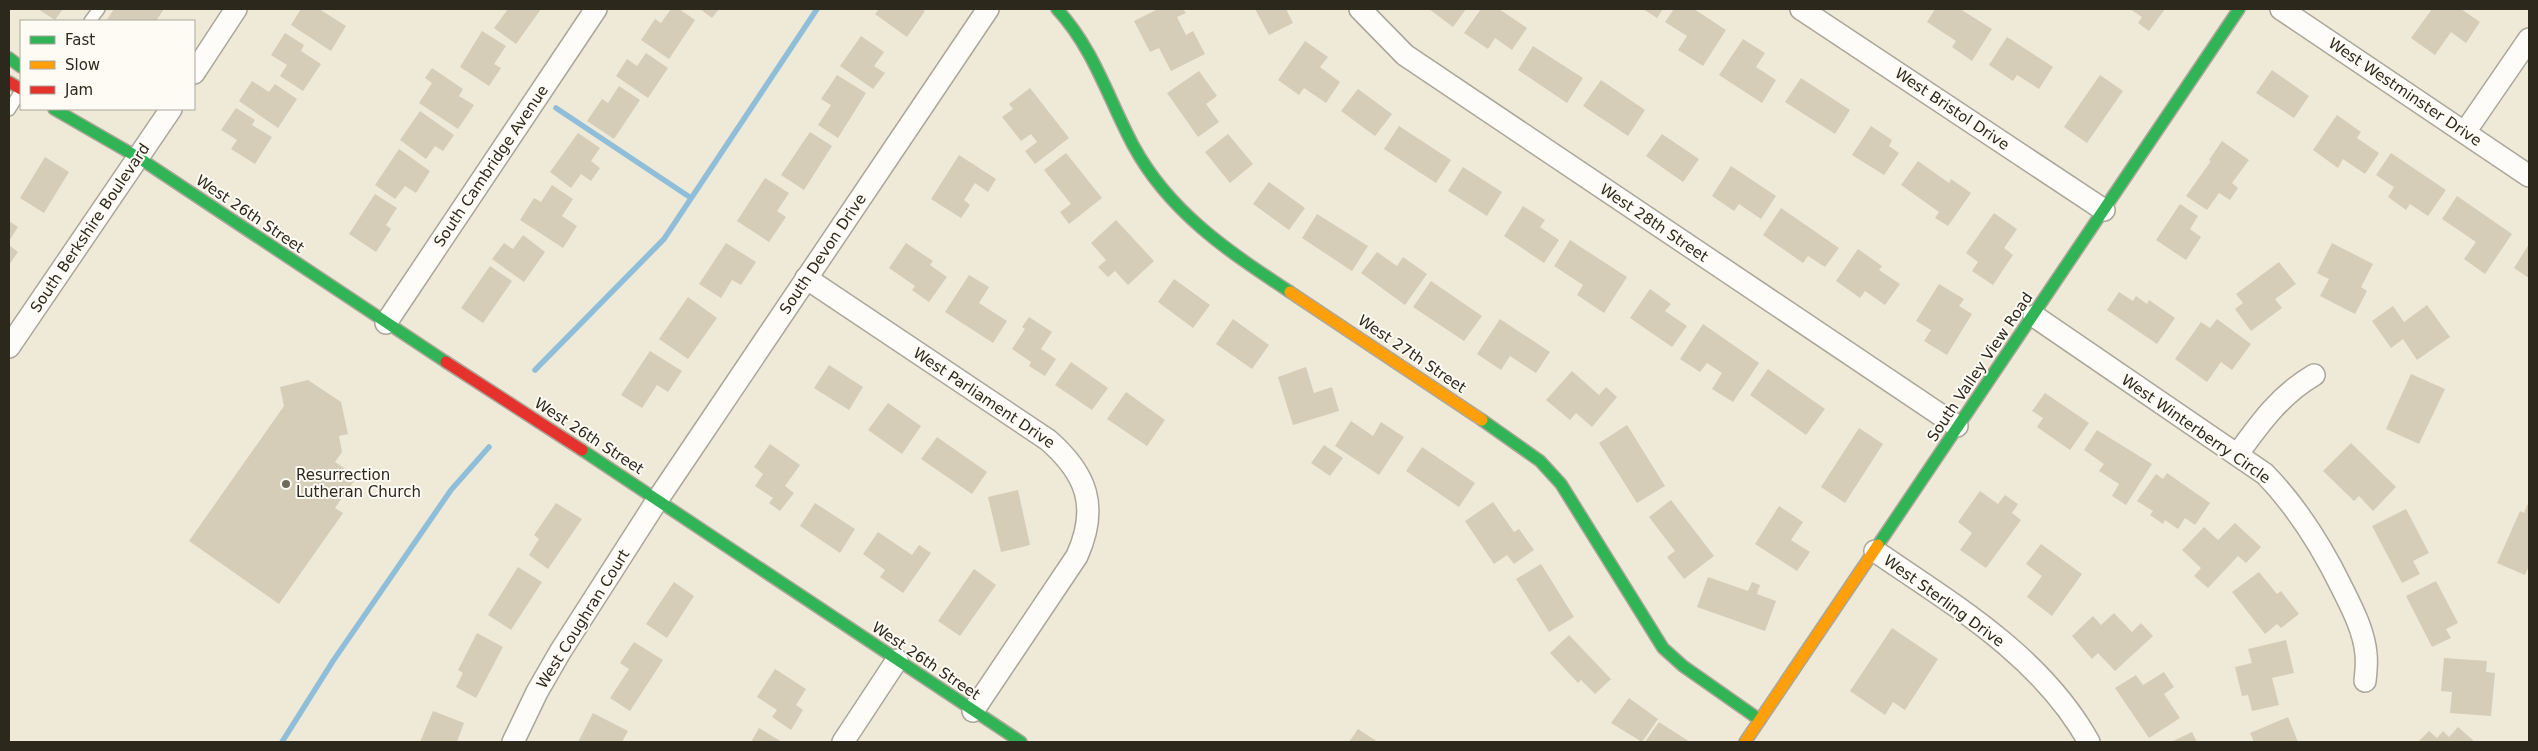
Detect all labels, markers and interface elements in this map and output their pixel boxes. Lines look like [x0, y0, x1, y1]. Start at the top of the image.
legend [20, 20, 195, 110]
text: Fast [65, 31, 95, 49]
street label: West Westminster Drive [2325, 34, 2485, 150]
text: Slow [65, 56, 100, 74]
street label: West Bristol Drive [1891, 64, 2013, 154]
text: Jam [64, 81, 93, 99]
street label: South Cambridge Avenue [430, 82, 552, 250]
street label: South Berkshire Boulevard [27, 140, 153, 316]
street label: West 26th Street [193, 171, 308, 257]
street label: West 28th Street [1597, 180, 1712, 266]
street label: South Devon Drive [776, 190, 870, 318]
street label: South Valley View Road [1923, 289, 2037, 445]
street label: West 27th Street [1355, 311, 1470, 397]
street label: West Parliament Drive [910, 344, 1058, 452]
street label: West Winterberry Circle [2118, 371, 2274, 487]
street label: West 26th Street [531, 394, 647, 478]
place label: Resurrection Lutheran Church [296, 466, 421, 501]
marker: Resurrection Lutheran Church [280, 478, 292, 490]
street label: West Coughran Court [533, 546, 633, 692]
street label: West Sterling Drive [1880, 551, 2008, 651]
street label: West 26th Street [869, 618, 984, 704]

